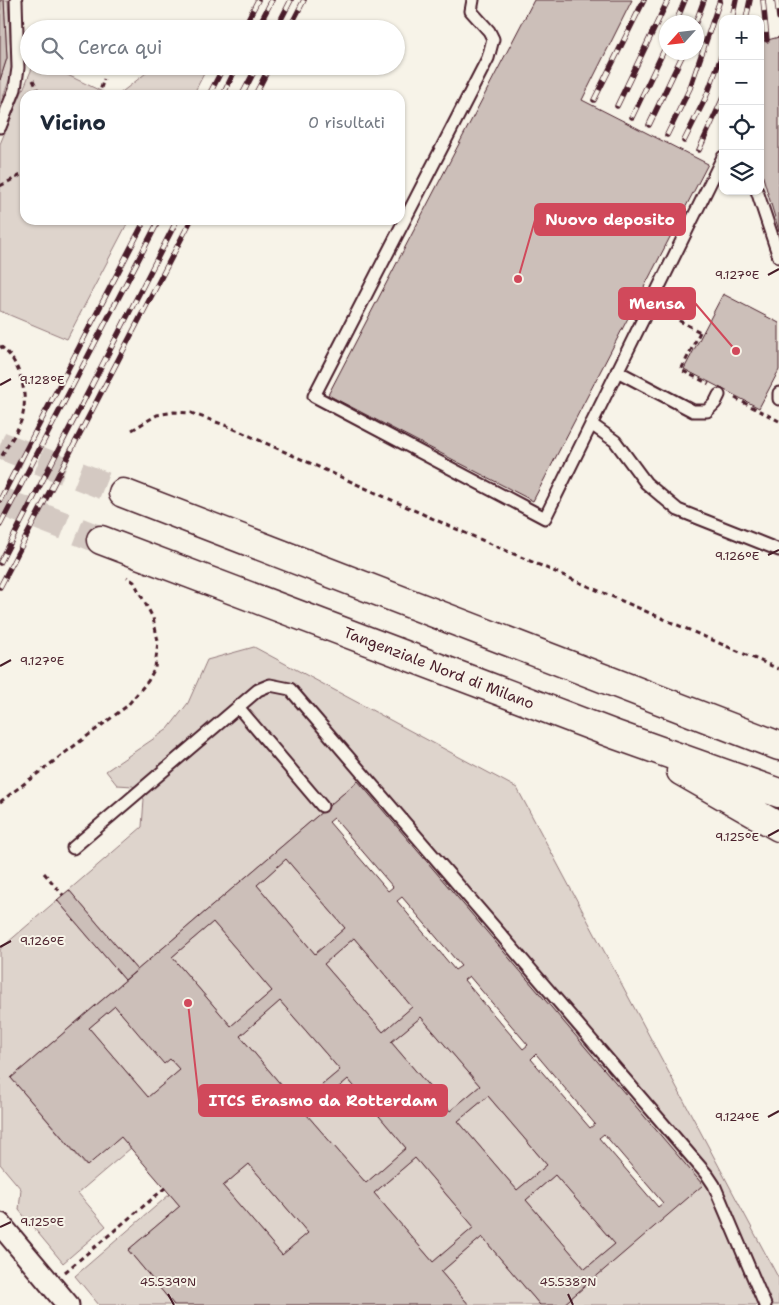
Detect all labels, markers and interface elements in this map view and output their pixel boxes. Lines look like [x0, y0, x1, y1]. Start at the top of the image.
north arrow [659, 15, 704, 60]
map controls [719, 15, 764, 195]
button: + [719, 15, 764, 60]
search box [20, 20, 405, 75]
icon: search [38, 34, 66, 62]
text: Cerca qui [78, 35, 162, 60]
button: − [719, 60, 764, 105]
button: locate [719, 105, 764, 150]
text: Vicino [40, 109, 106, 137]
text: 0 risultati [308, 112, 385, 133]
button: layers [719, 150, 764, 195]
callout: Nuovo deposito [535, 204, 685, 235]
text: Nuovo deposito [545, 209, 675, 230]
text: 9.127°E [715, 267, 759, 283]
callout: Mensa [619, 288, 695, 319]
text: Mensa [629, 293, 685, 314]
text: 9.128°E [20, 372, 64, 388]
text: 9.126°E [715, 548, 759, 564]
street label: Tangenziale Nord di Milano [341, 622, 537, 714]
text: 9.127°E [20, 653, 64, 669]
text: 9.125°E [715, 829, 759, 845]
text: 9.126°E [20, 933, 64, 949]
callout: ITCS Erasmo da Rotterdam [199, 1085, 447, 1116]
text: ITCS Erasmo da Rotterdam [209, 1090, 438, 1111]
text: 9.124°E [715, 1109, 759, 1125]
text: 9.125°E [20, 1214, 64, 1230]
text: 45.539°N [140, 1274, 196, 1290]
text: 45.538°N [540, 1274, 596, 1290]

